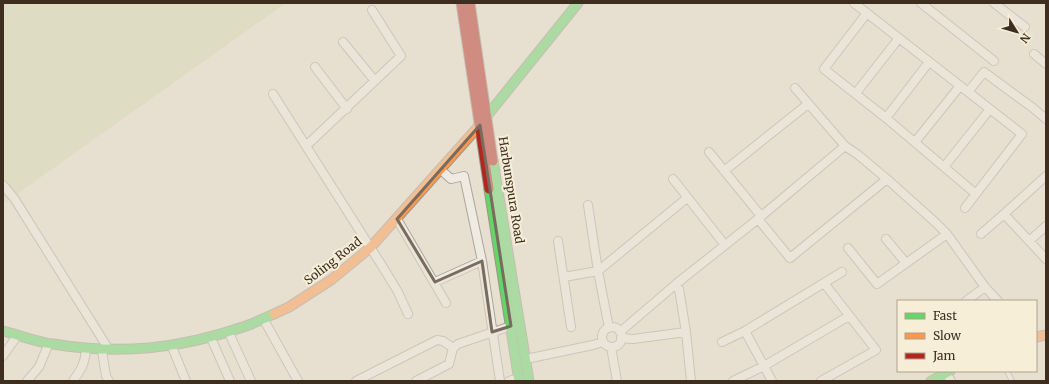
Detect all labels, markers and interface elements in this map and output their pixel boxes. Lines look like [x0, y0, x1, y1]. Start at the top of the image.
north arrow [997, 12, 1037, 52]
text: N [1017, 30, 1033, 46]
street label: Harbunspura Road [496, 135, 527, 245]
street label: Soling Road [301, 234, 364, 288]
legend [897, 300, 1037, 372]
text: Fast [933, 308, 957, 323]
text: Slow [933, 328, 962, 343]
text: Jam [932, 348, 956, 363]

